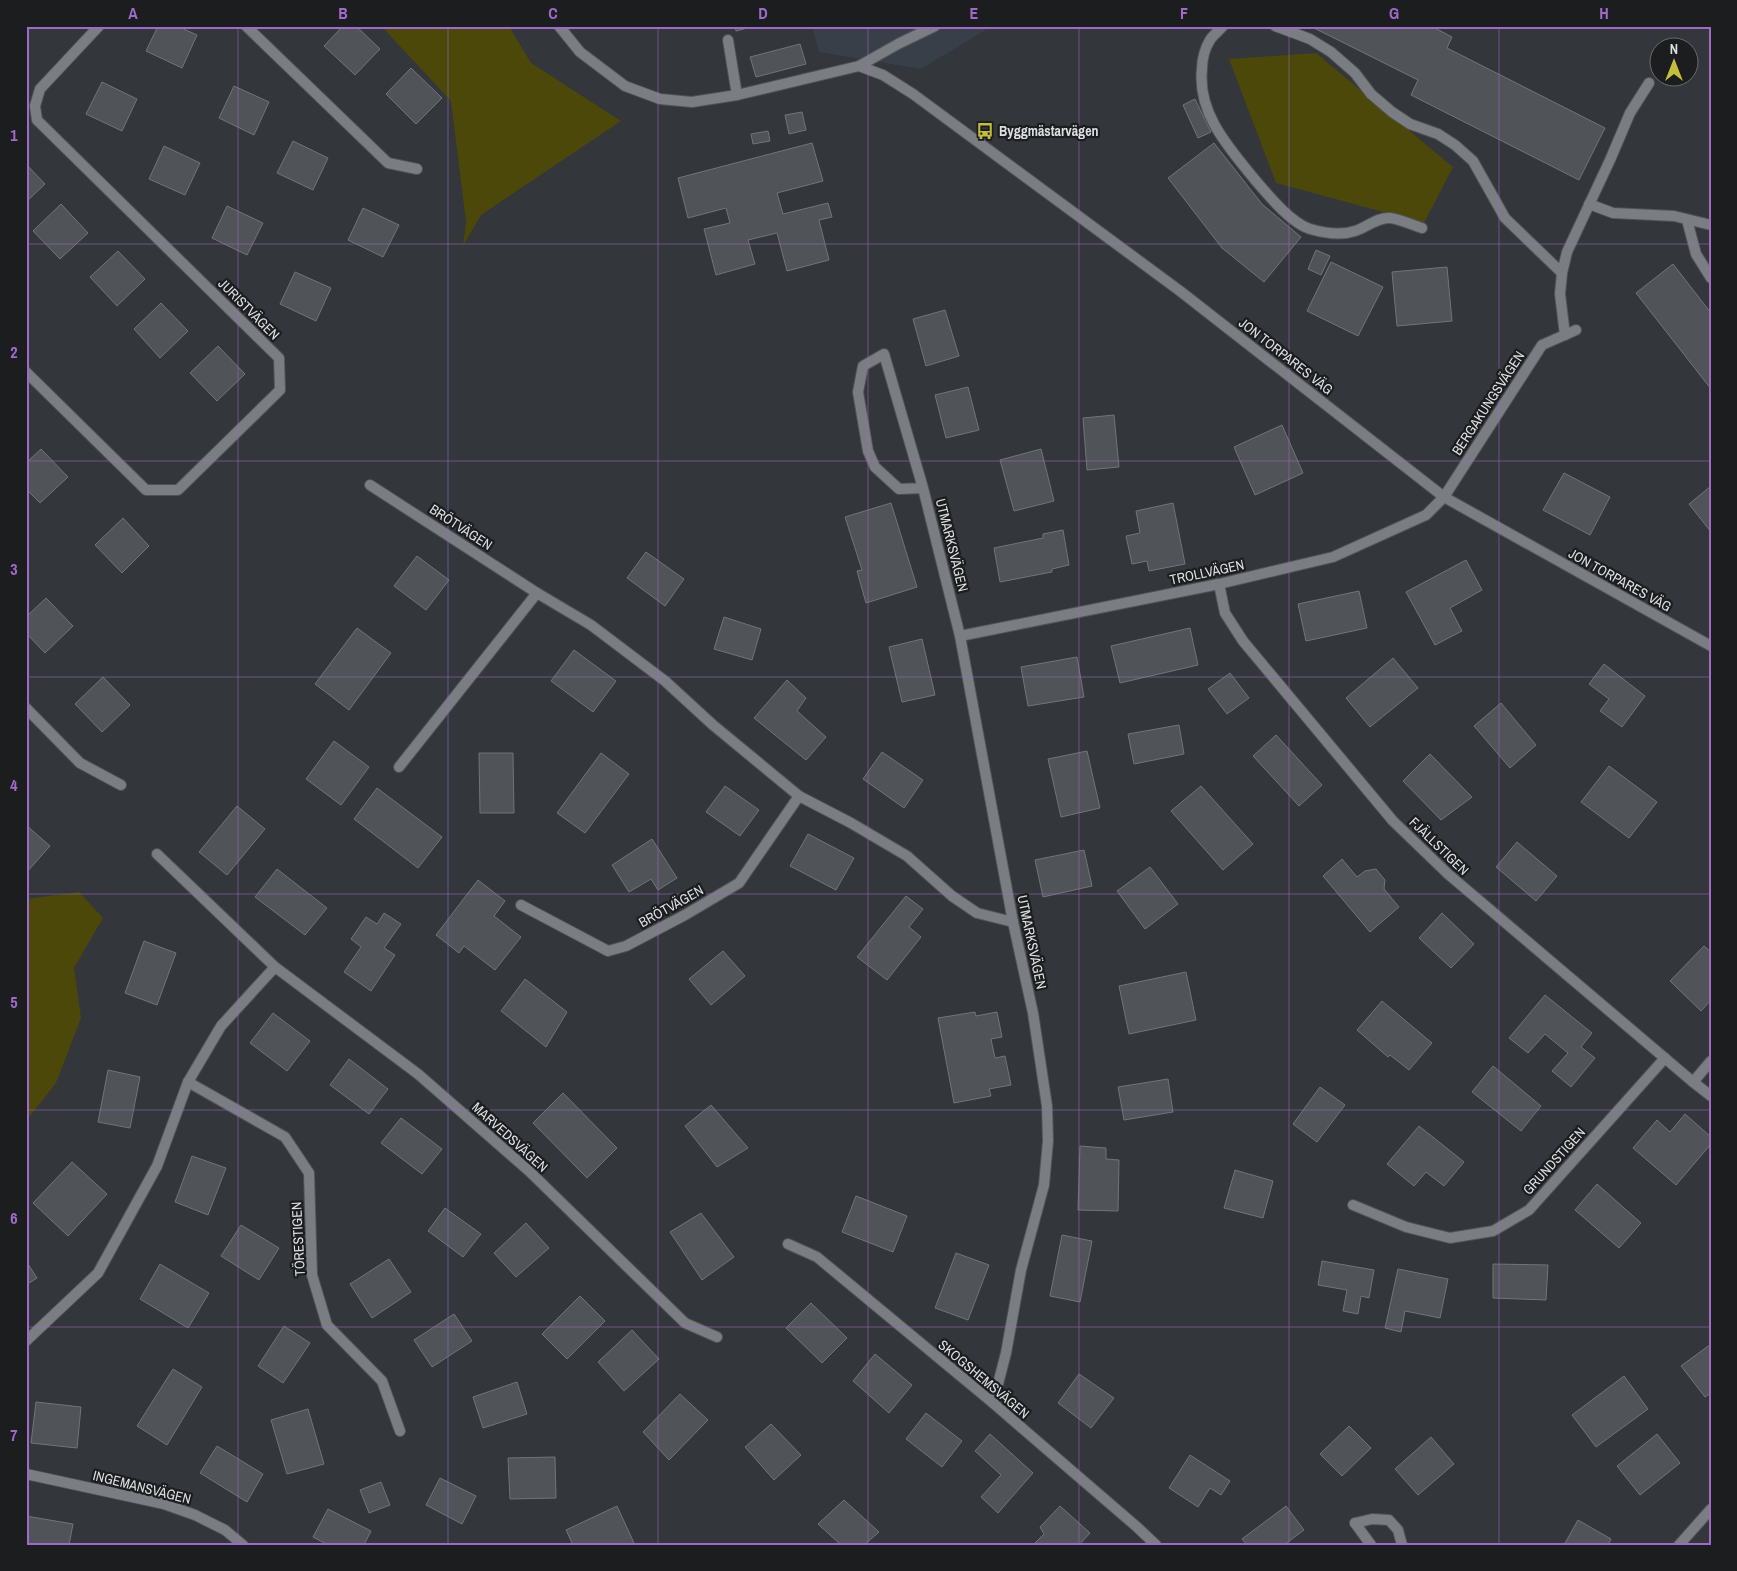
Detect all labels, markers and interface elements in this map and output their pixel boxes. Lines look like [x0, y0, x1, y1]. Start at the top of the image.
text: A [128, 2, 138, 24]
text: B [338, 2, 348, 24]
text: C [548, 2, 558, 24]
text: D [758, 2, 768, 24]
text: E [970, 2, 979, 24]
text: F [1180, 2, 1188, 24]
text: G [1389, 2, 1399, 24]
text: H [1599, 2, 1609, 24]
north arrow [1650, 38, 1700, 88]
text: N [1670, 40, 1678, 58]
bus stop icon: Byggmästarvägen [975, 121, 995, 141]
place label: Byggmästarvägen [999, 122, 1099, 140]
text: 1 [10, 124, 18, 146]
street label: JURISTVÄGEN [215, 275, 283, 343]
street label: JON TORPARES VÄG [1235, 314, 1337, 398]
text: 2 [10, 341, 18, 363]
street label: BERGAKUNGSVÄGEN [1448, 348, 1528, 458]
street label: UTMARKSVÄGEN [932, 496, 972, 594]
street label: BRÖTVÄGEN [426, 500, 496, 554]
street label: JON TORPARES VÄG [1565, 544, 1675, 616]
street label: TROLLVÄGEN [1168, 555, 1246, 589]
text: 3 [10, 558, 18, 580]
text: 4 [10, 774, 18, 796]
street label: FJÄLLSTIGEN [1405, 813, 1473, 879]
street label: BRÖTVÄGEN [635, 881, 707, 931]
street label: UTMARKSVÄGEN [1013, 893, 1051, 991]
text: 5 [10, 991, 18, 1013]
street label: MARVEDSVÄGEN [468, 1098, 552, 1176]
street label: GRUNDSTIGEN [1519, 1123, 1589, 1199]
street label: TÖRESTIGEN [287, 1201, 309, 1277]
text: 6 [10, 1207, 18, 1229]
street label: SKOGSHEMSVÄGEN [935, 1336, 1033, 1422]
text: 7 [10, 1424, 18, 1446]
street label: INGEMANSVÄGEN [91, 1466, 193, 1508]

